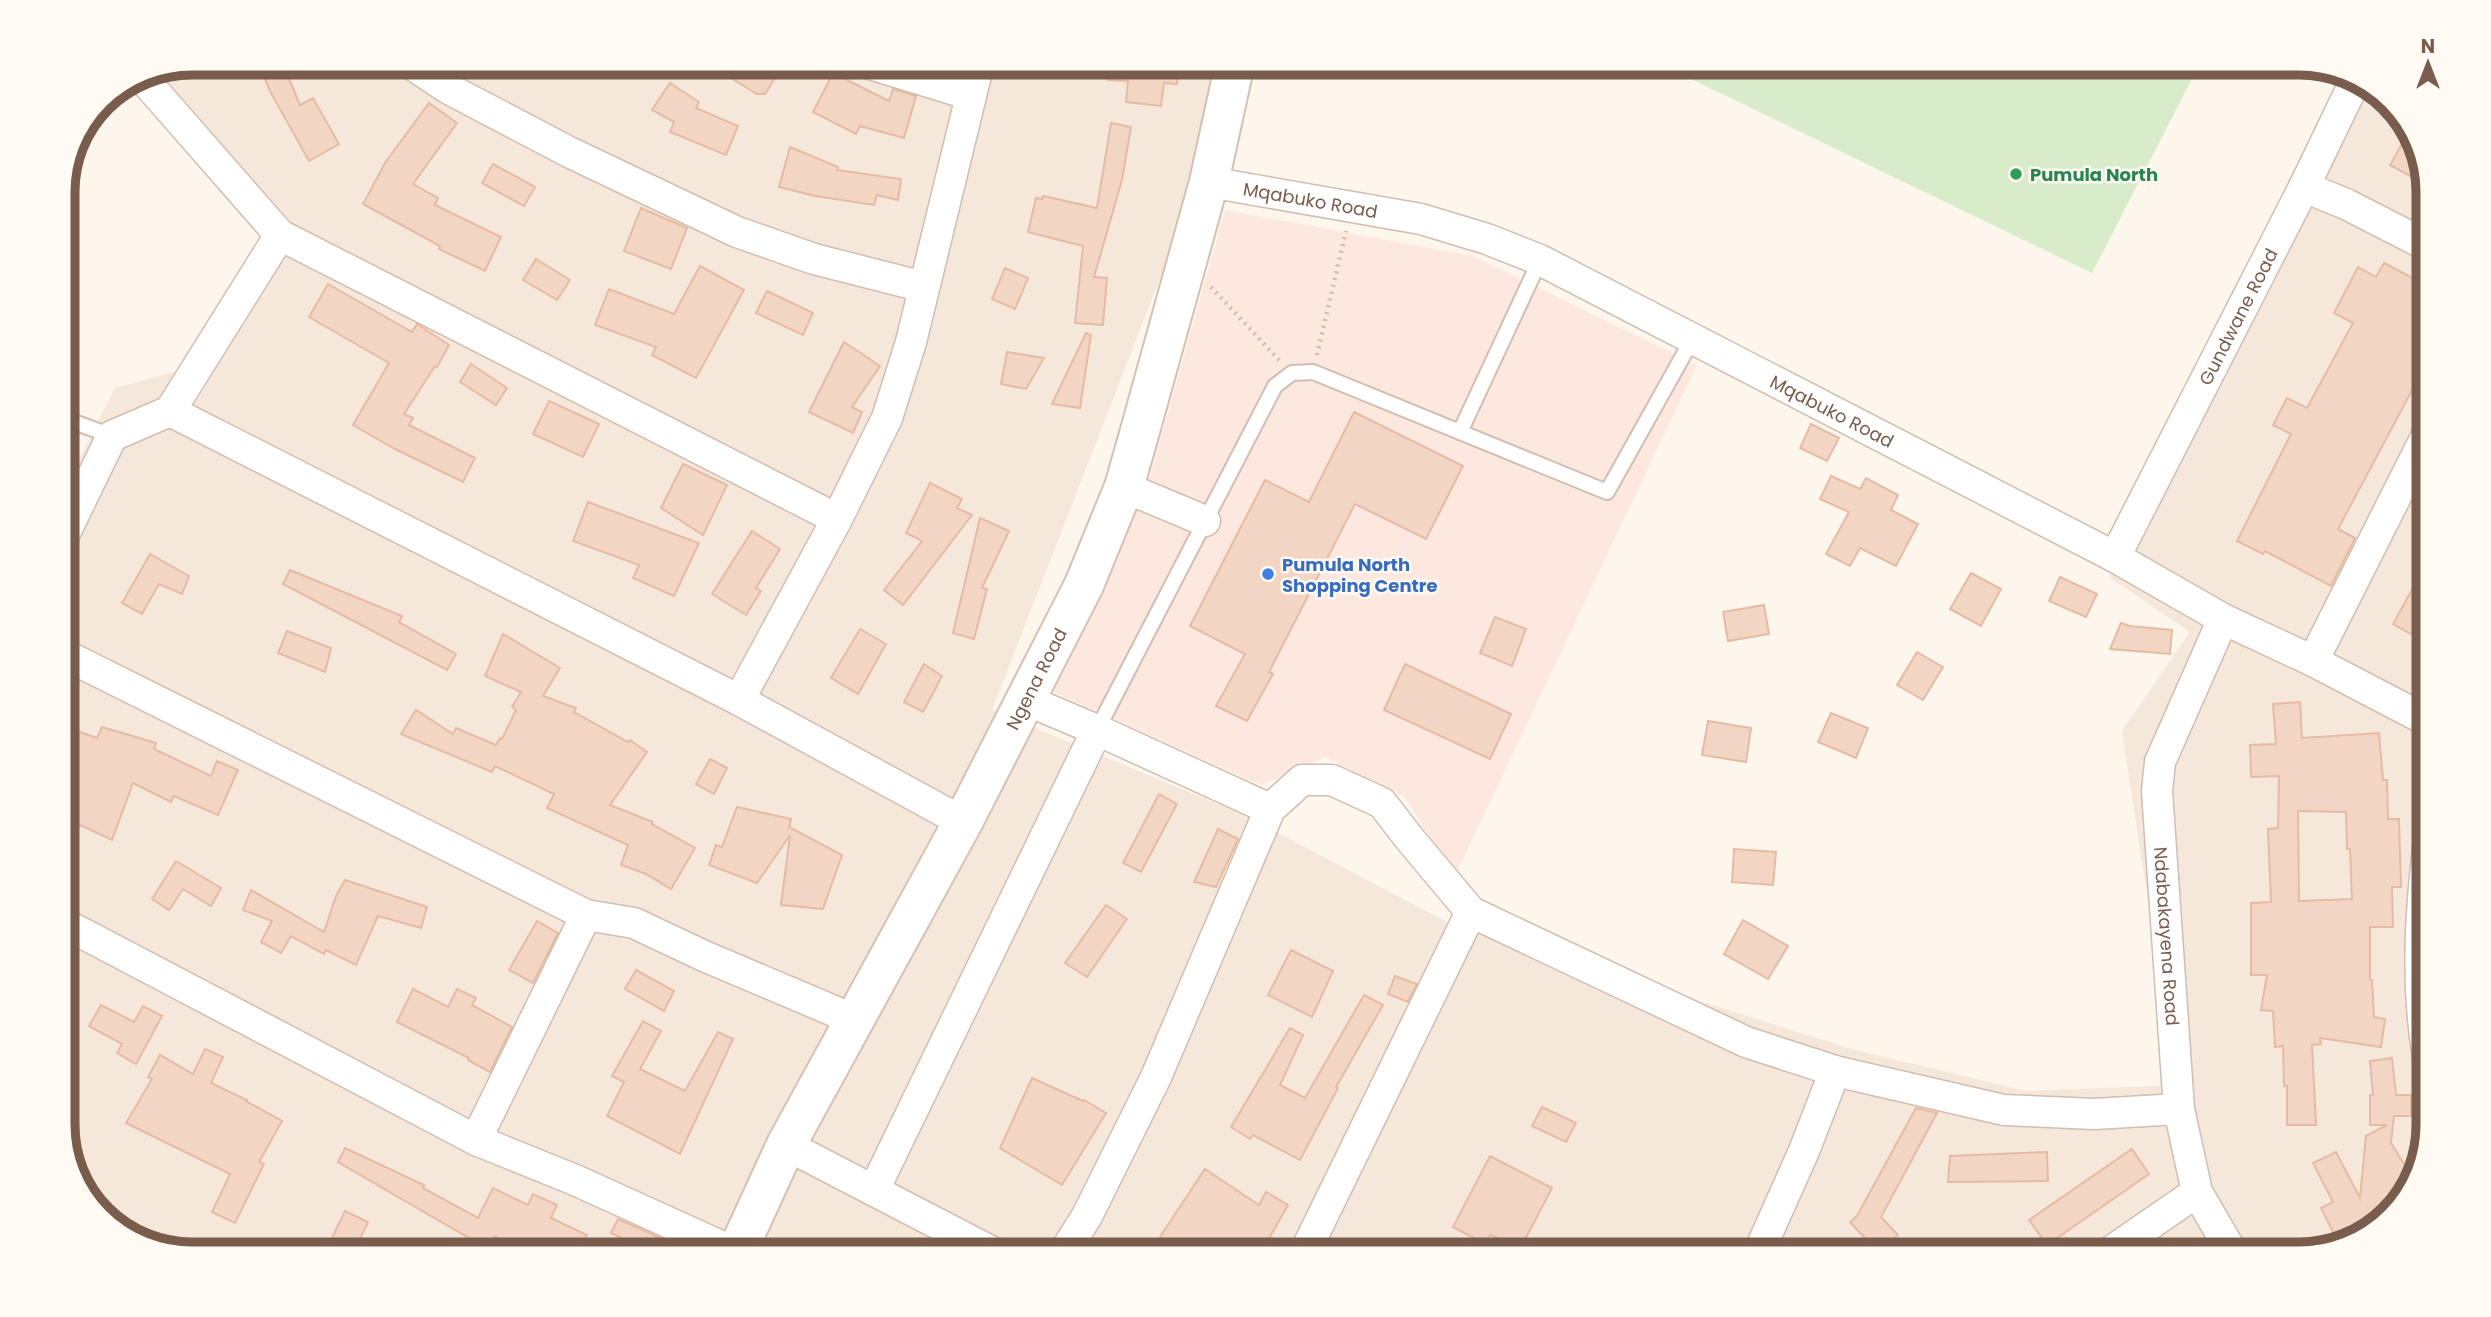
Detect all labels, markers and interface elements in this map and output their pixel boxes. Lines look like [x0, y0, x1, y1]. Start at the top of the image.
north arrow [2393, 28, 2463, 98]
text: N [2421, 33, 2435, 60]
place label: Pumula North [2030, 162, 2158, 187]
marker: Pumula North [2008, 166, 2024, 182]
street label: Mqabuko Road [1241, 176, 1380, 224]
street label: Gundwane Road [2192, 244, 2283, 389]
street label: Mqabuko Road [1766, 369, 1898, 453]
place label: Pumula North Shopping Centre [1282, 552, 1438, 598]
marker: Pumula North Shopping Centre [1260, 566, 1276, 582]
street label: Ngena Road [1000, 624, 1073, 734]
street label: Ndabakayena Road [2148, 846, 2186, 1027]

